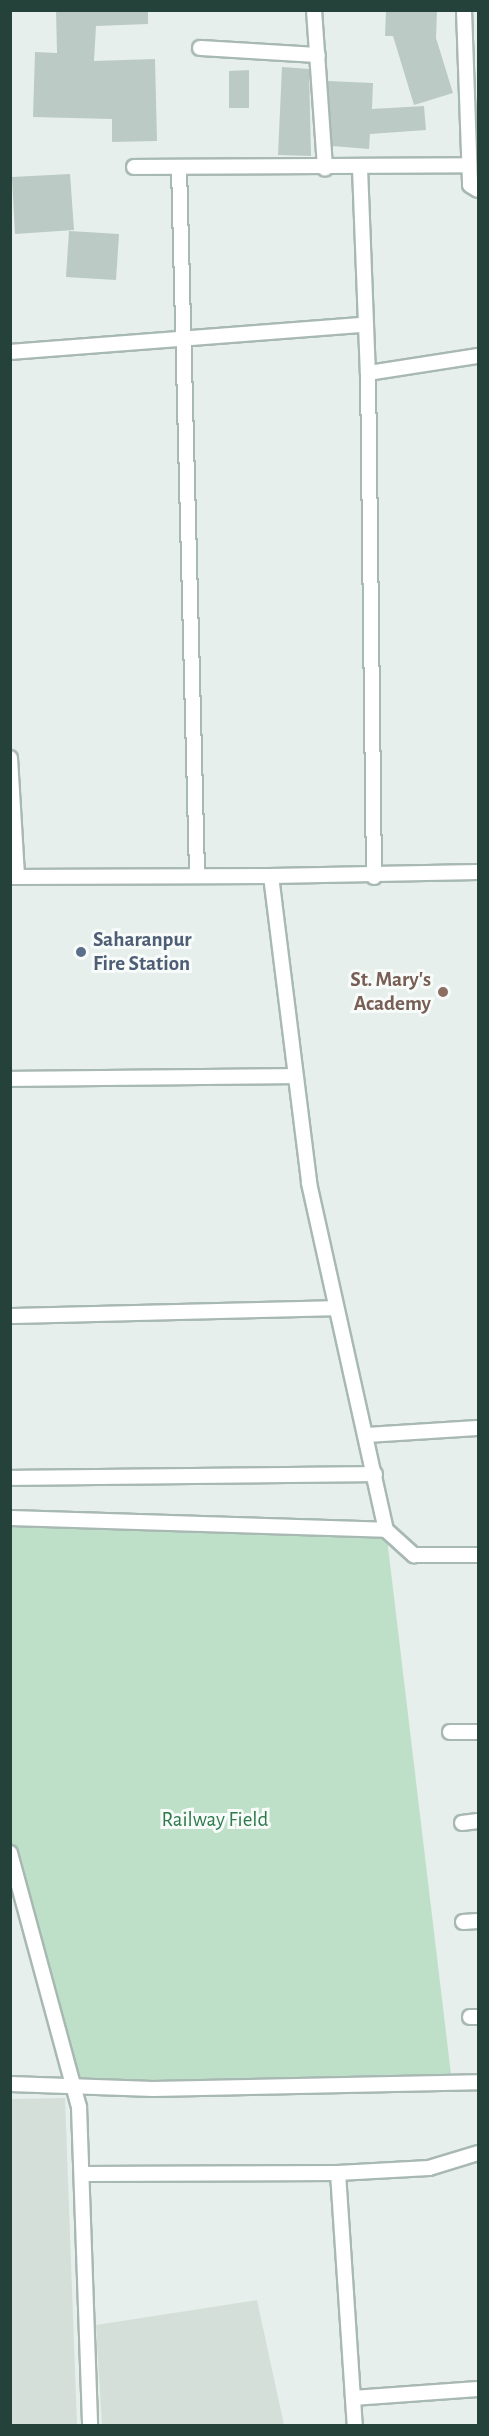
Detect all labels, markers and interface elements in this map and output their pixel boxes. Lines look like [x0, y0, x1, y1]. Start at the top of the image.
place label: Saharanpur Fire Station [93, 927, 192, 977]
marker: Saharanpur Fire Station [74, 945, 88, 959]
place label: St. Mary's Academy [350, 967, 431, 1017]
marker: St. Mary's Academy [436, 985, 450, 999]
park label: Railway Field [162, 1807, 268, 1833]

